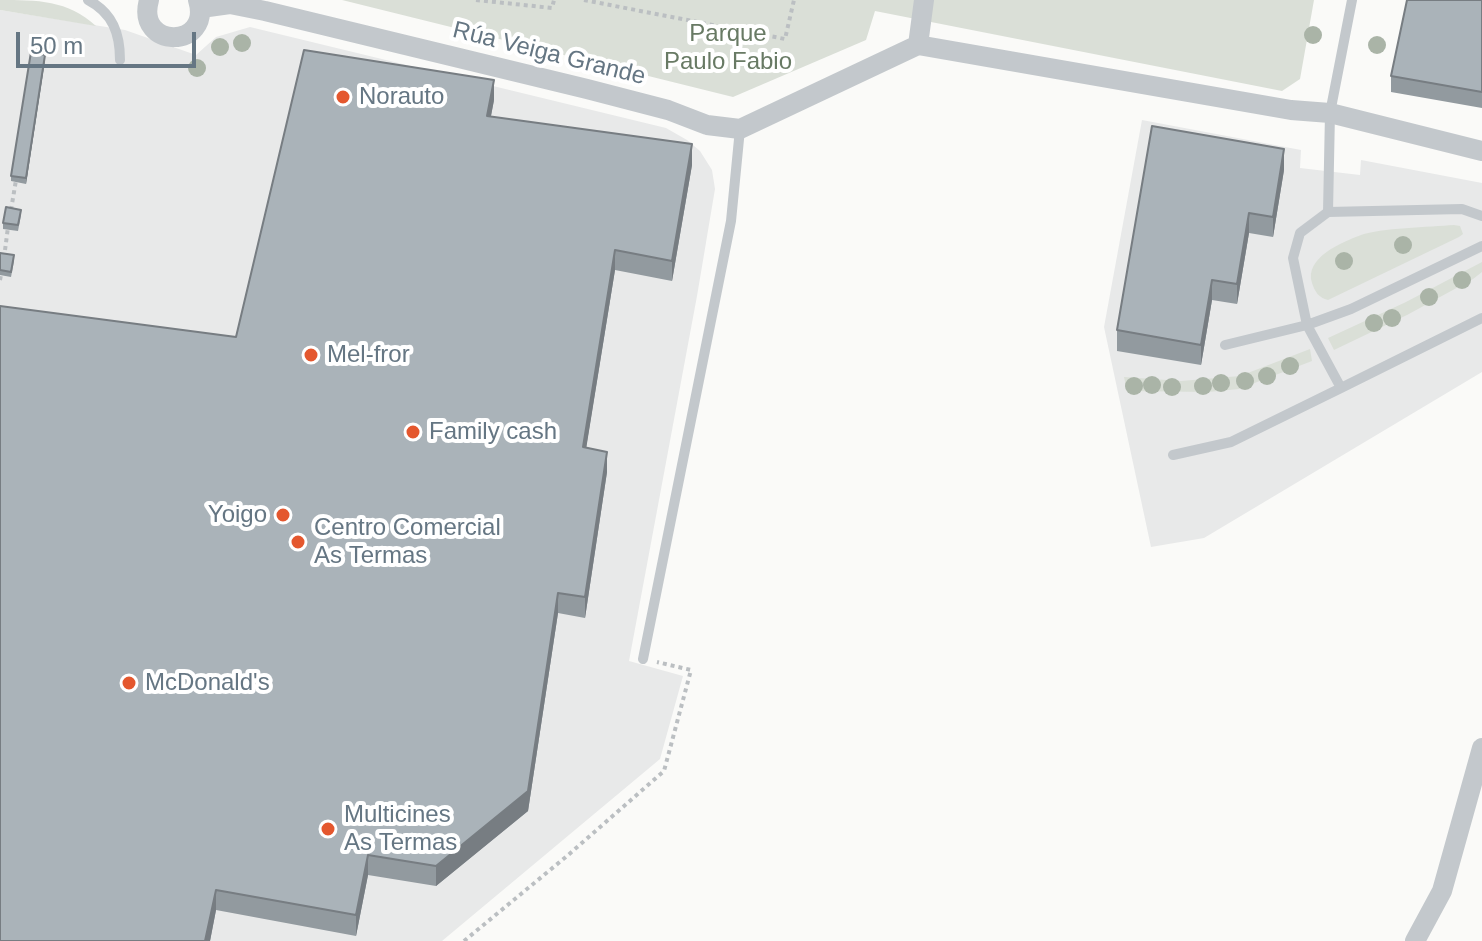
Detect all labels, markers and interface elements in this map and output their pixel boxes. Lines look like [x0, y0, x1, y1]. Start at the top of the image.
scale bar [20, 16, 200, 66]
street label: Rúa Veiga Grande [450, 16, 648, 92]
park label: Parque Paulo Fabio [664, 20, 792, 76]
text: 50 m [30, 32, 83, 59]
place label: Norauto [359, 83, 444, 111]
marker: Norauto [334, 88, 352, 106]
place label: Mel-fror [327, 341, 410, 369]
marker: Mel-fror [302, 346, 320, 364]
place label: Family cash [429, 418, 557, 446]
marker: Family cash [404, 423, 422, 441]
place label: Yoigo [208, 501, 267, 529]
marker: Yoigo [274, 506, 292, 524]
place label: Centro Comercial As Termas [314, 514, 501, 570]
marker: Centro Comercial As Termas [289, 533, 307, 551]
place label: McDonald's [145, 669, 270, 697]
marker: McDonald's [120, 674, 138, 692]
place label: Multicines As Termas [344, 801, 457, 857]
marker: Multicines As Termas [319, 820, 337, 838]

